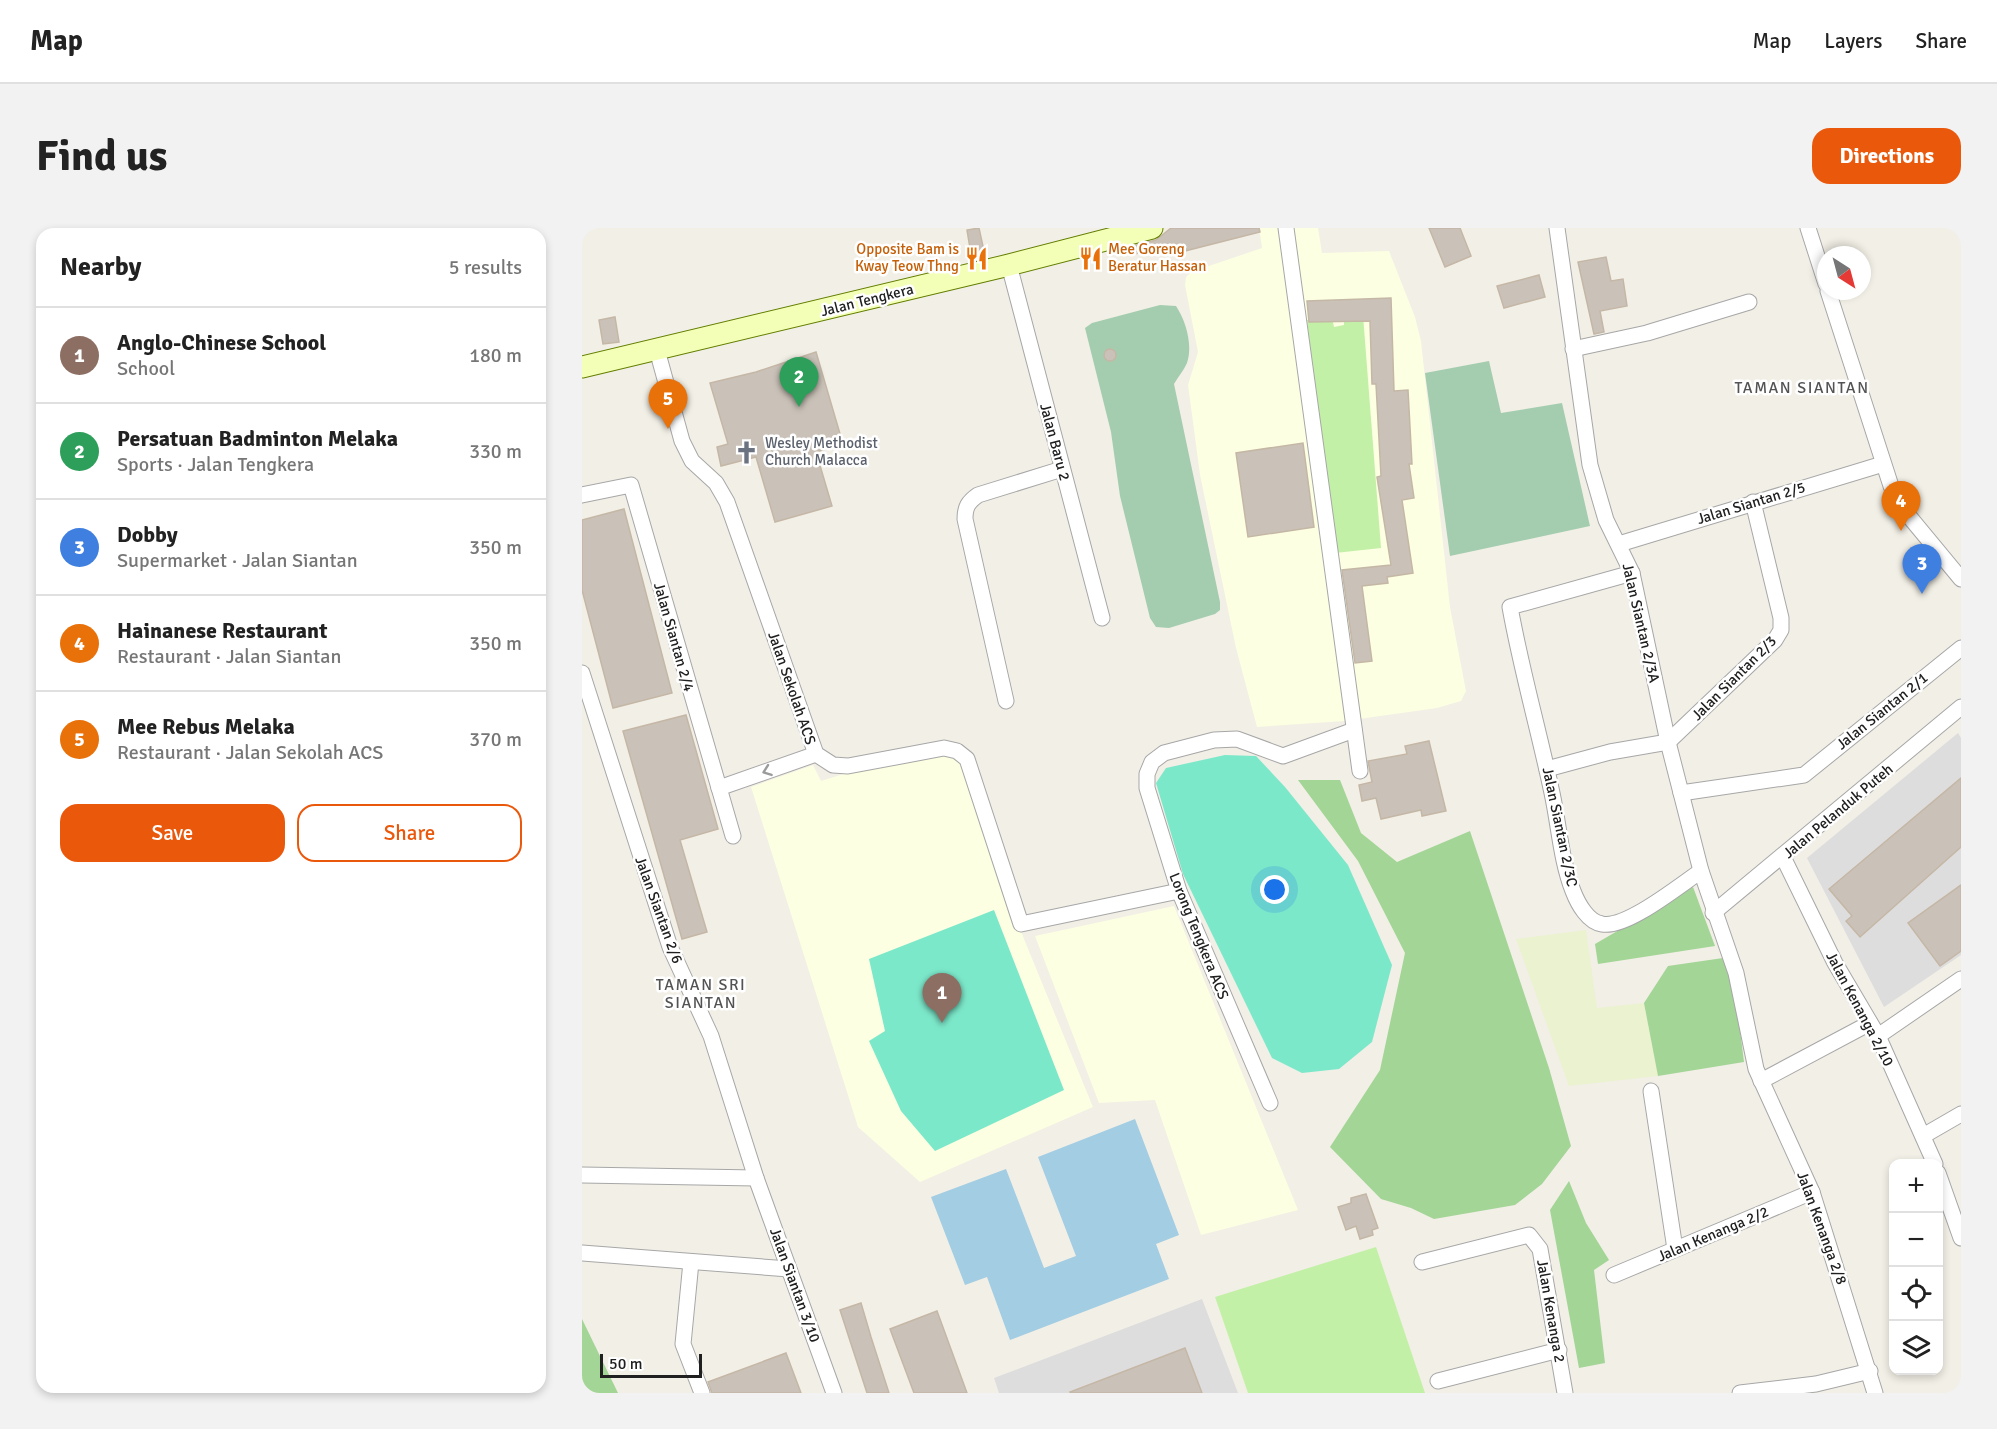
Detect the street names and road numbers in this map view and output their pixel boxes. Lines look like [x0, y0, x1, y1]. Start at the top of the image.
street label: Jalan Tengkera [819, 280, 915, 320]
street label: Jalan Baru 2 [1036, 401, 1074, 483]
street label: Jalan Siantan 2/5 [1695, 478, 1807, 528]
street label: Jalan Siantan 2/3A [1619, 562, 1663, 684]
street label: Jalan Siantan 2/4 [650, 580, 698, 694]
street label: Jalan Sekolah ACS [764, 629, 820, 747]
street label: Jalan Siantan 2/3 [1688, 632, 1780, 724]
street label: Jalan Siantan 2/1 [1833, 669, 1931, 753]
street label: Jalan Pelanduk Puteh [1780, 760, 1896, 862]
street label: Jalan Siantan 2/3C [1539, 766, 1581, 888]
street label: Jalan Siantan 2/6 [631, 854, 687, 966]
street label: Lorong Tengkera ACS [1165, 870, 1233, 1002]
street label: Jalan Kenanga 2/10 [1822, 949, 1898, 1069]
street label: Jalan Kenanga 2/8 [1793, 1169, 1851, 1287]
street label: Jalan Kenanga 2/2 [1655, 1202, 1771, 1266]
street label: Jalan Siantan 3/10 [766, 1225, 824, 1345]
street label: Jalan Kenanga 2 [1533, 1258, 1569, 1364]

